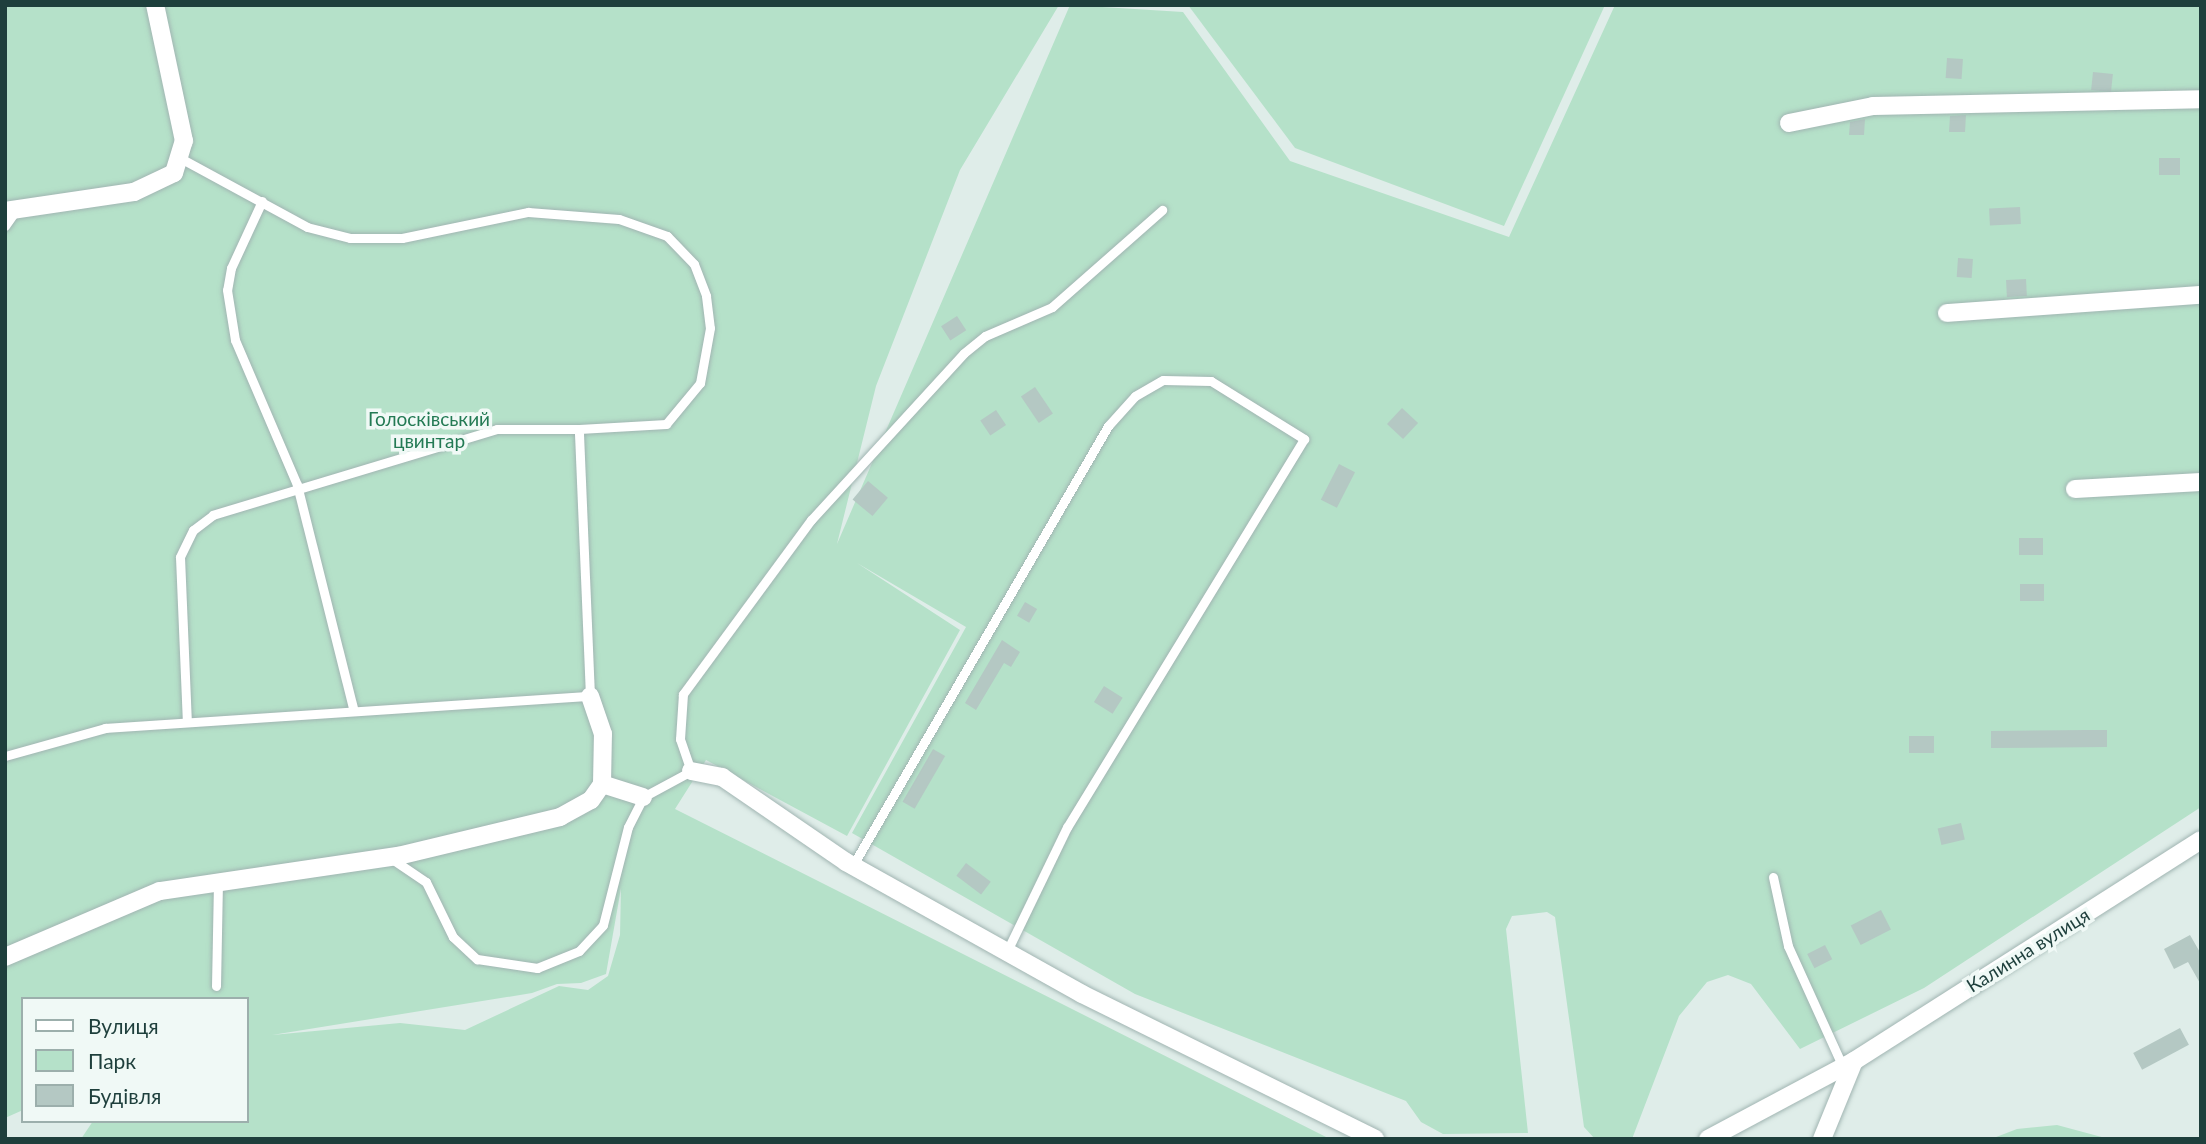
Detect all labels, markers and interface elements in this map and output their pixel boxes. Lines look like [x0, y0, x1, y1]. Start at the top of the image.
park label: Голосківський цвинтар [368, 408, 490, 452]
street label: Калинна вулиця [1962, 903, 2094, 997]
legend [21, 997, 248, 1123]
text: Вулиця [88, 1013, 159, 1038]
text: Парк [88, 1048, 136, 1073]
text: Будівля [88, 1083, 161, 1108]

